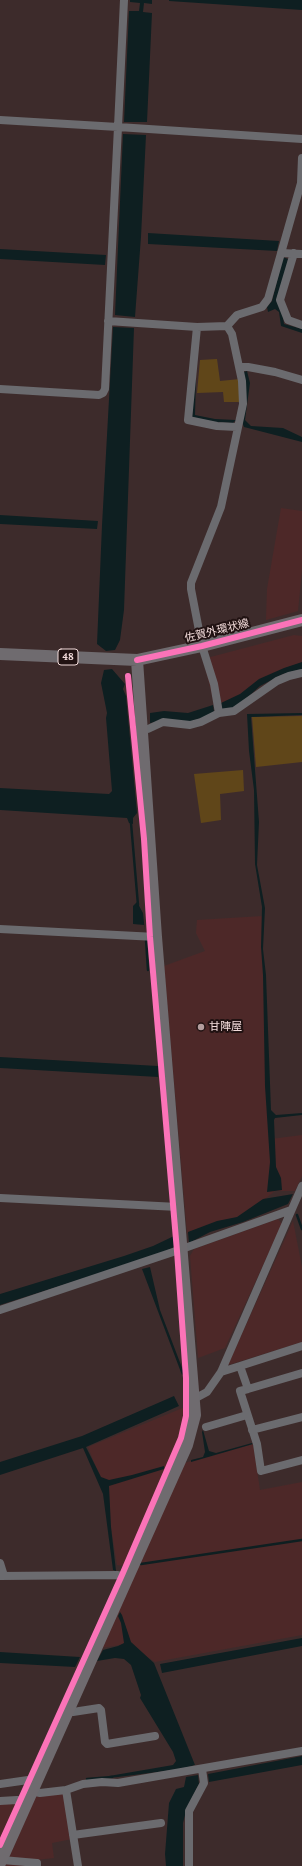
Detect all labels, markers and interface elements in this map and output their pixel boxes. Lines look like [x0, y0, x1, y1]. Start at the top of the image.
street label: 佐賀外環状線 [183, 617, 251, 645]
road number: 48 [58, 649, 78, 665]
place label: 甘陣屋 [209, 1020, 242, 1034]
marker: 甘陣屋 [196, 1022, 206, 1032]

